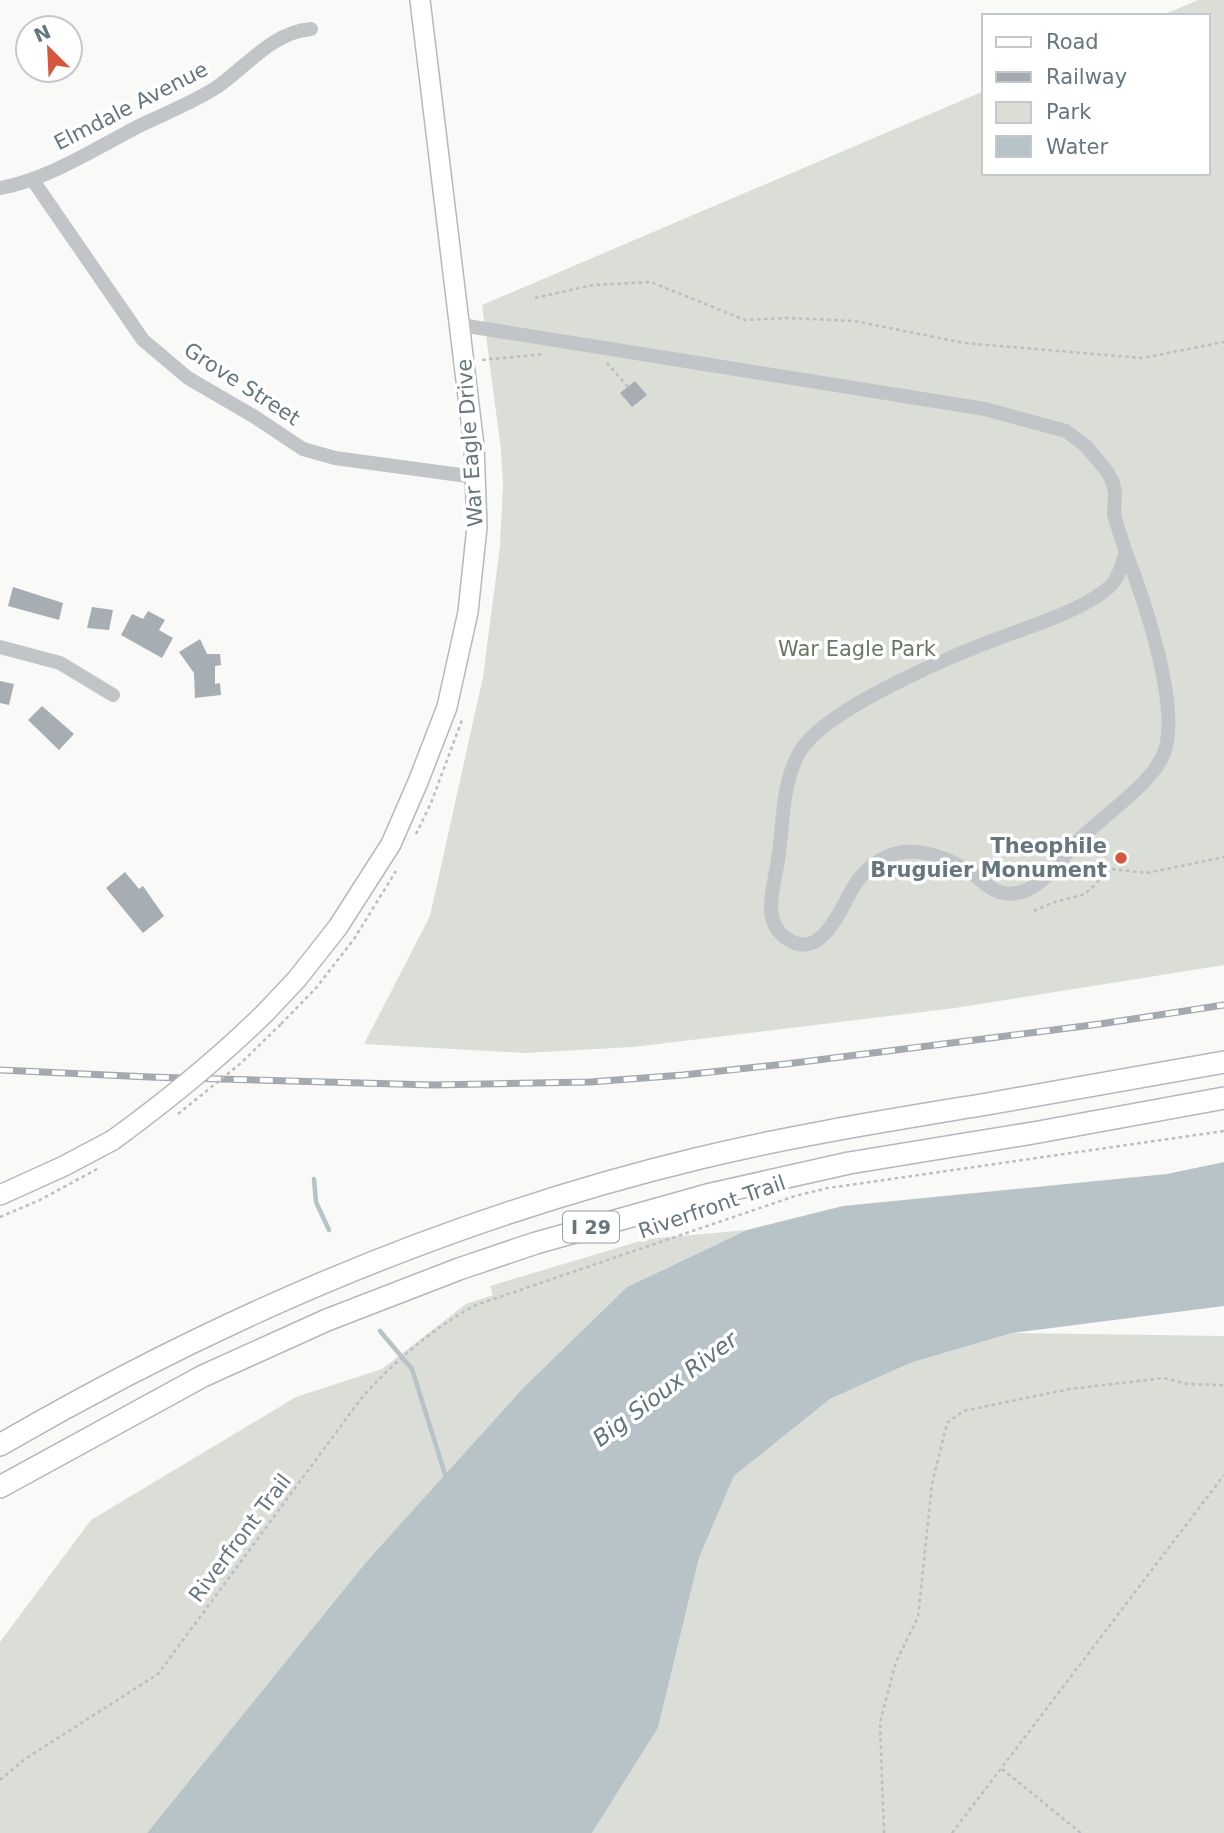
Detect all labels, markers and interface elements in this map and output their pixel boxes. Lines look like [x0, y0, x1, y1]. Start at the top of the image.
north arrow [14, 14, 84, 84]
legend [982, 14, 1210, 175]
text: N [30, 20, 54, 47]
text: Road [1046, 30, 1099, 54]
street label: Elmdale Avenue [50, 57, 212, 155]
text: Railway [1046, 65, 1127, 89]
text: Park [1046, 100, 1092, 124]
text: Water [1046, 135, 1108, 159]
street label: Grove Street [180, 338, 304, 430]
street label: War Eagle Drive [452, 358, 488, 528]
park label: War Eagle Park [778, 637, 937, 661]
place label: Theophile Bruguier Monument [870, 834, 1107, 882]
marker: Theophile Bruguier Monument [1113, 850, 1129, 866]
street label: Riverfront Trail [635, 1171, 789, 1243]
road number: I 29 [563, 1212, 619, 1242]
water label: Big Sioux River [588, 1325, 744, 1452]
street label: Riverfront Trail [184, 1469, 296, 1607]

